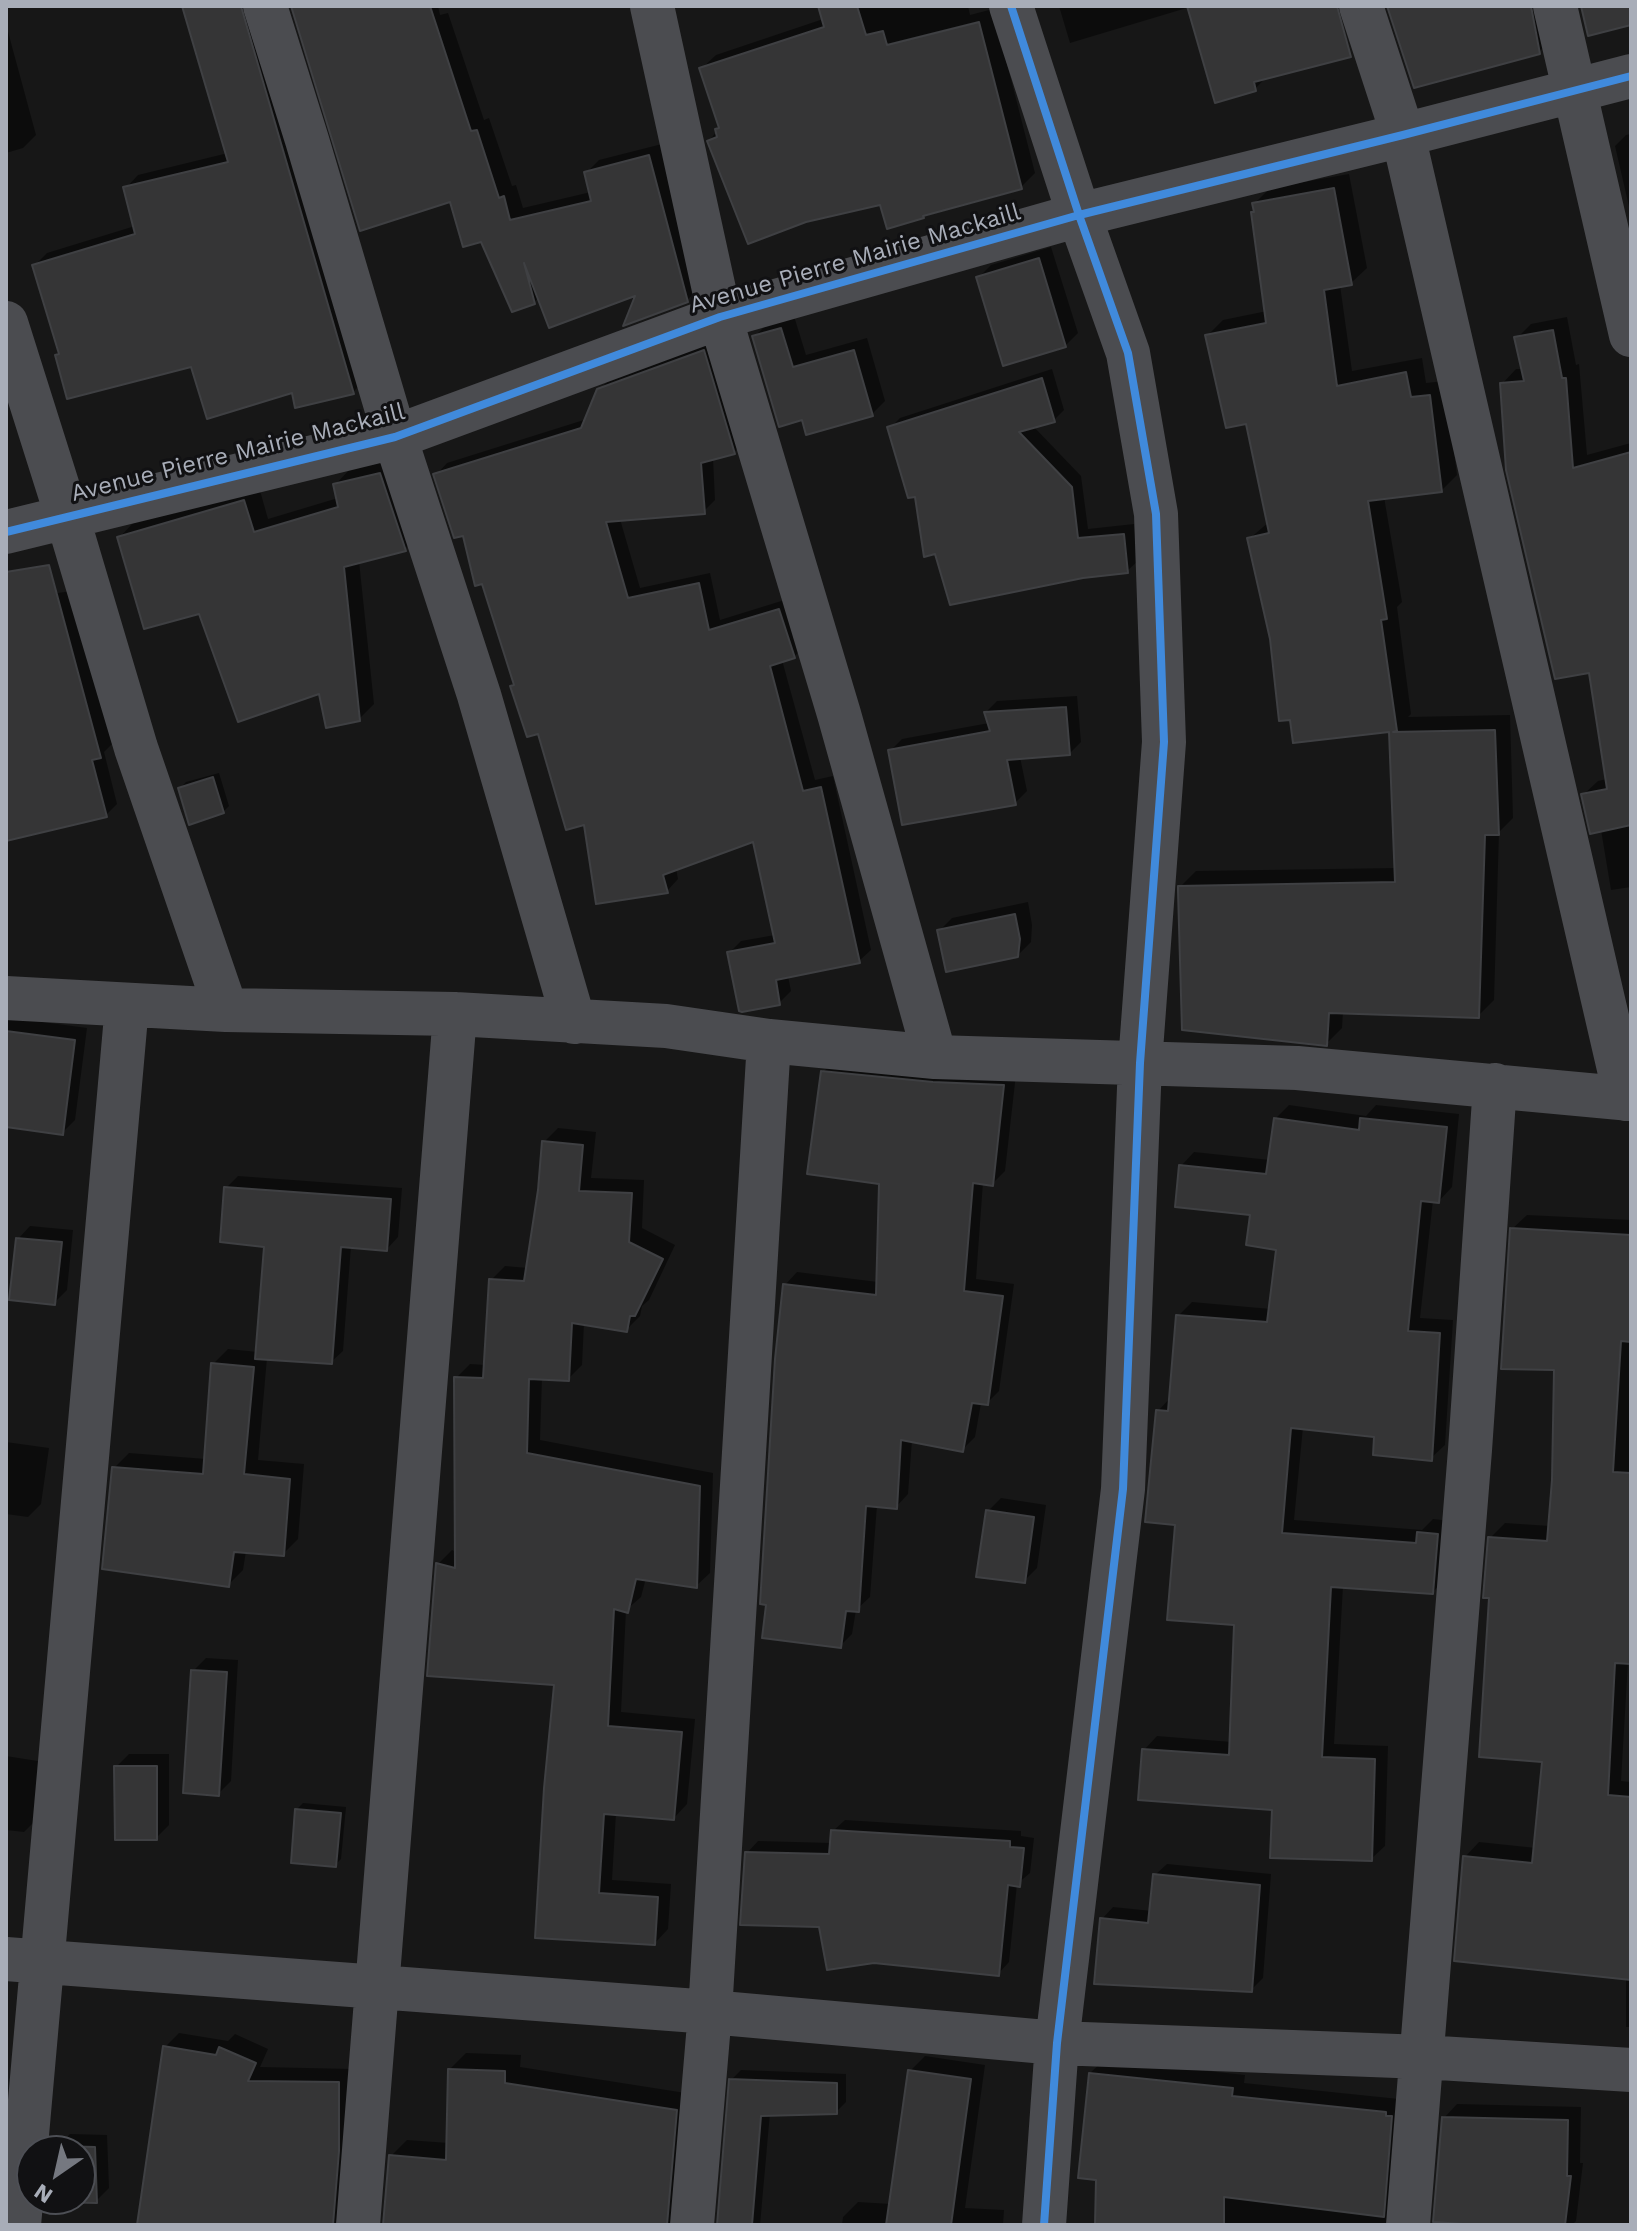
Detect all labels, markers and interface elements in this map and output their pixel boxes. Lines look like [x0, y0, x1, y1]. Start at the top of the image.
street label: Avenue Pierre Mairie Mackaill [686, 198, 1024, 320]
street label: Avenue Pierre Mairie Mackaill [68, 398, 408, 508]
north arrow [16, 2135, 96, 2215]
text: N [30, 2179, 57, 2209]

